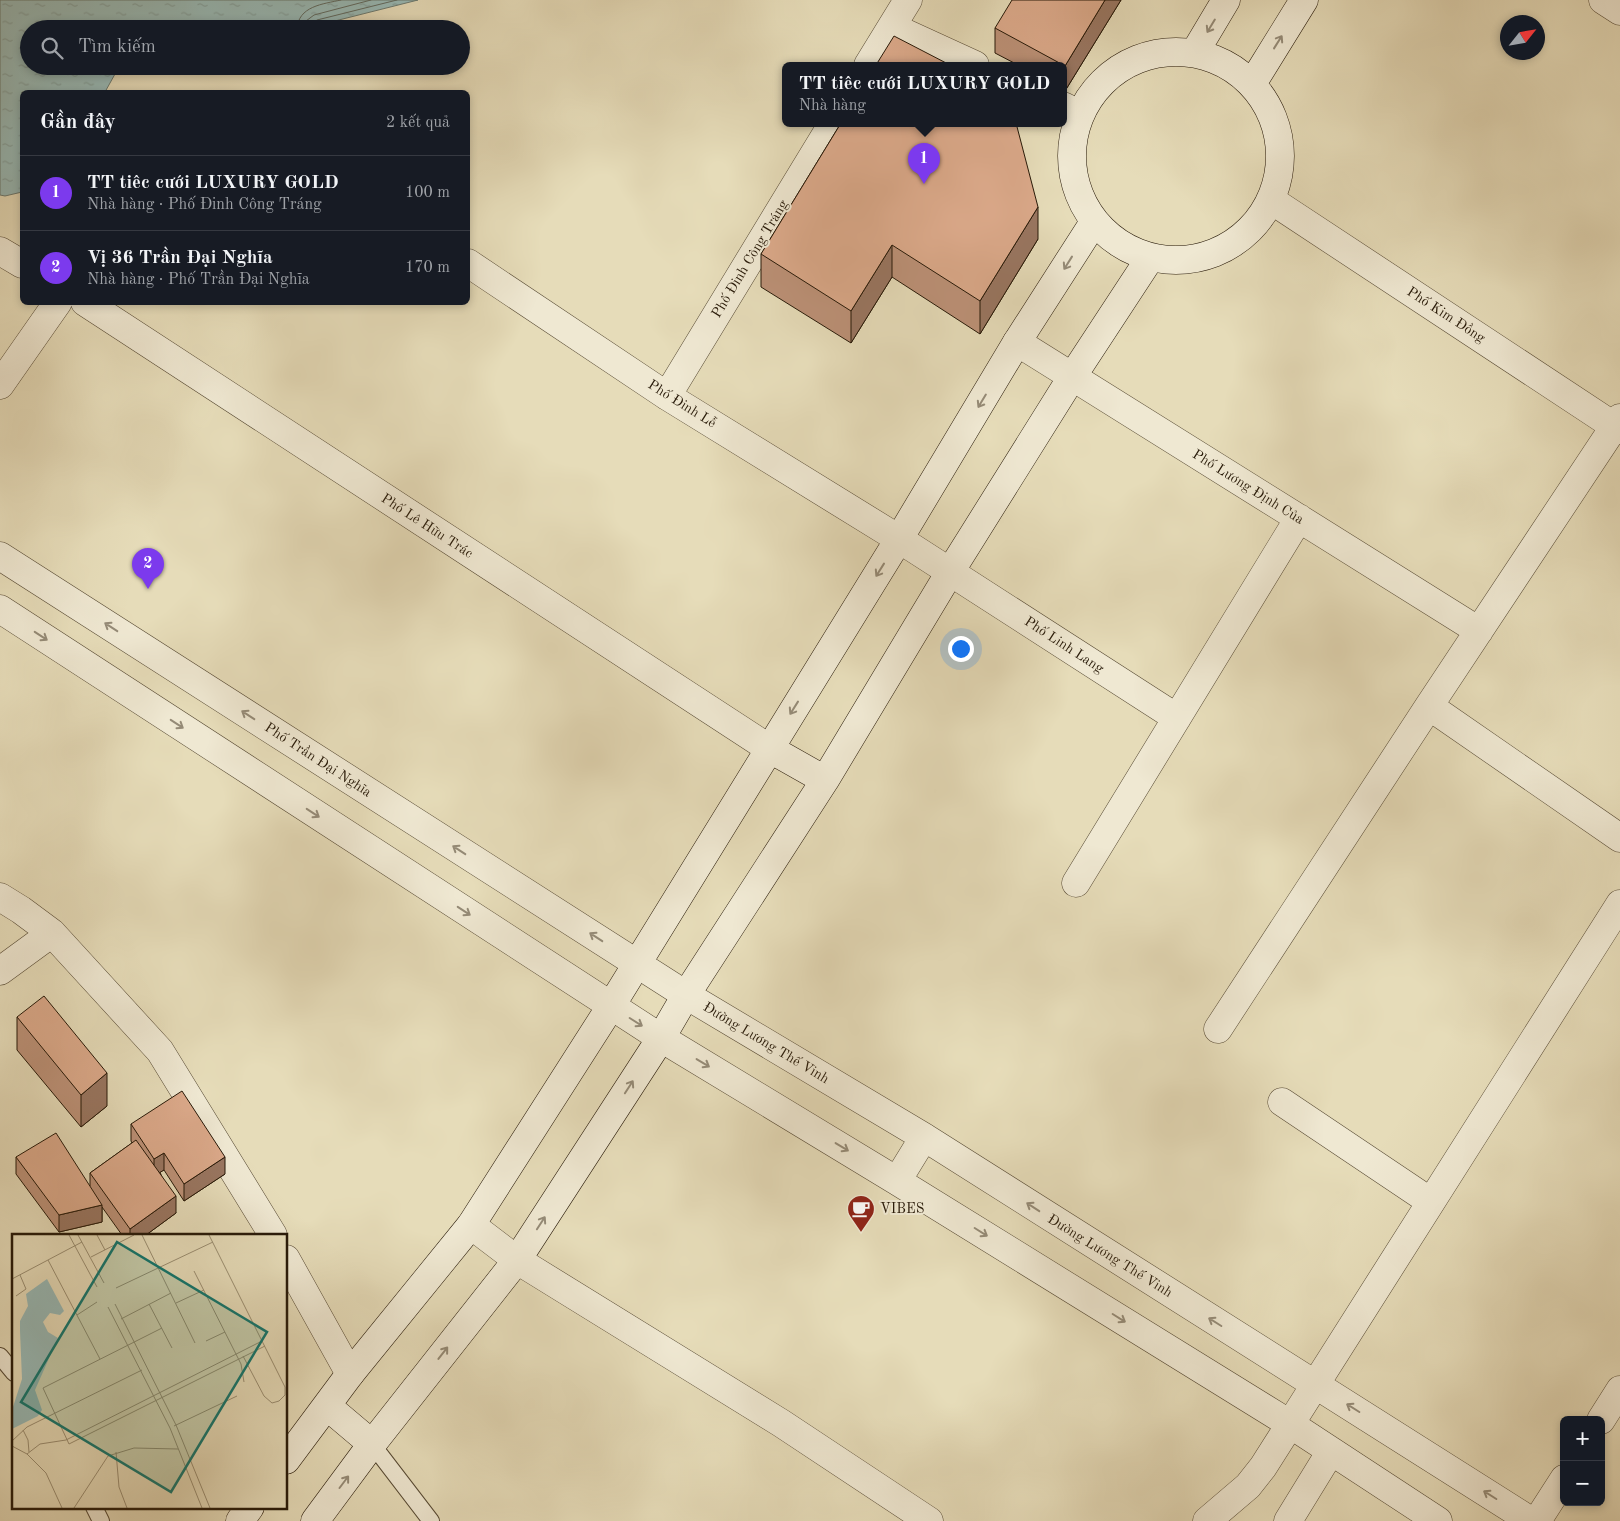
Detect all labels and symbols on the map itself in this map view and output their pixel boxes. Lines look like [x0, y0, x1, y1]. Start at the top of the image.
north arrow [1500, 15, 1545, 60]
one-way arrow [1205, 19, 1215, 33]
one-way arrow [1273, 36, 1283, 50]
pin: 1 [908, 143, 940, 184]
street label: Phố Đinh Công Tráng [708, 197, 791, 320]
one-way arrow [1063, 256, 1073, 270]
street label: Phố Kim Đồng [1404, 283, 1489, 346]
street label: Phố Đinh Lễ [645, 377, 719, 430]
one-way arrow [977, 394, 987, 408]
street label: Phố Lương Định Của [1190, 446, 1307, 527]
street label: Phố Lê Hữu Trác [379, 490, 476, 561]
pin: 2 [132, 548, 164, 589]
one-way arrow [875, 563, 885, 577]
street label: Phố Linh Lang [1022, 613, 1107, 676]
one-way arrow [105, 622, 119, 632]
one-way arrow [34, 630, 48, 641]
your location [948, 636, 974, 662]
one-way arrow [789, 701, 799, 715]
one-way arrow [241, 710, 255, 720]
one-way arrow [170, 719, 184, 729]
street label: Phố Trần Đại Nghĩa [262, 719, 375, 800]
one-way arrow [306, 808, 320, 818]
one-way arrow [452, 844, 466, 854]
one-way arrow [457, 906, 471, 916]
one-way arrow [589, 932, 603, 942]
street label: Đường Lương Thế Vinh [701, 999, 832, 1086]
one-way arrow [629, 1018, 643, 1028]
one-way arrow [695, 1059, 709, 1069]
one-way arrow [624, 1080, 634, 1094]
one-way arrow [835, 1143, 849, 1153]
cafe icon: VIBES [846, 1194, 876, 1233]
place label: VIBES [880, 1202, 924, 1216]
one-way arrow [1027, 1202, 1041, 1212]
street label: Đường Lương Thế Vinh [1045, 1211, 1176, 1300]
one-way arrow [536, 1217, 546, 1231]
one-way arrow [973, 1228, 987, 1238]
inset map [12, 1234, 288, 1508]
one-way arrow [1111, 1313, 1125, 1323]
one-way arrow [1209, 1316, 1223, 1326]
one-way arrow [438, 1347, 449, 1360]
one-way arrow [1346, 1403, 1360, 1413]
one-way arrow [339, 1475, 349, 1489]
one-way arrow [1484, 1490, 1498, 1500]

